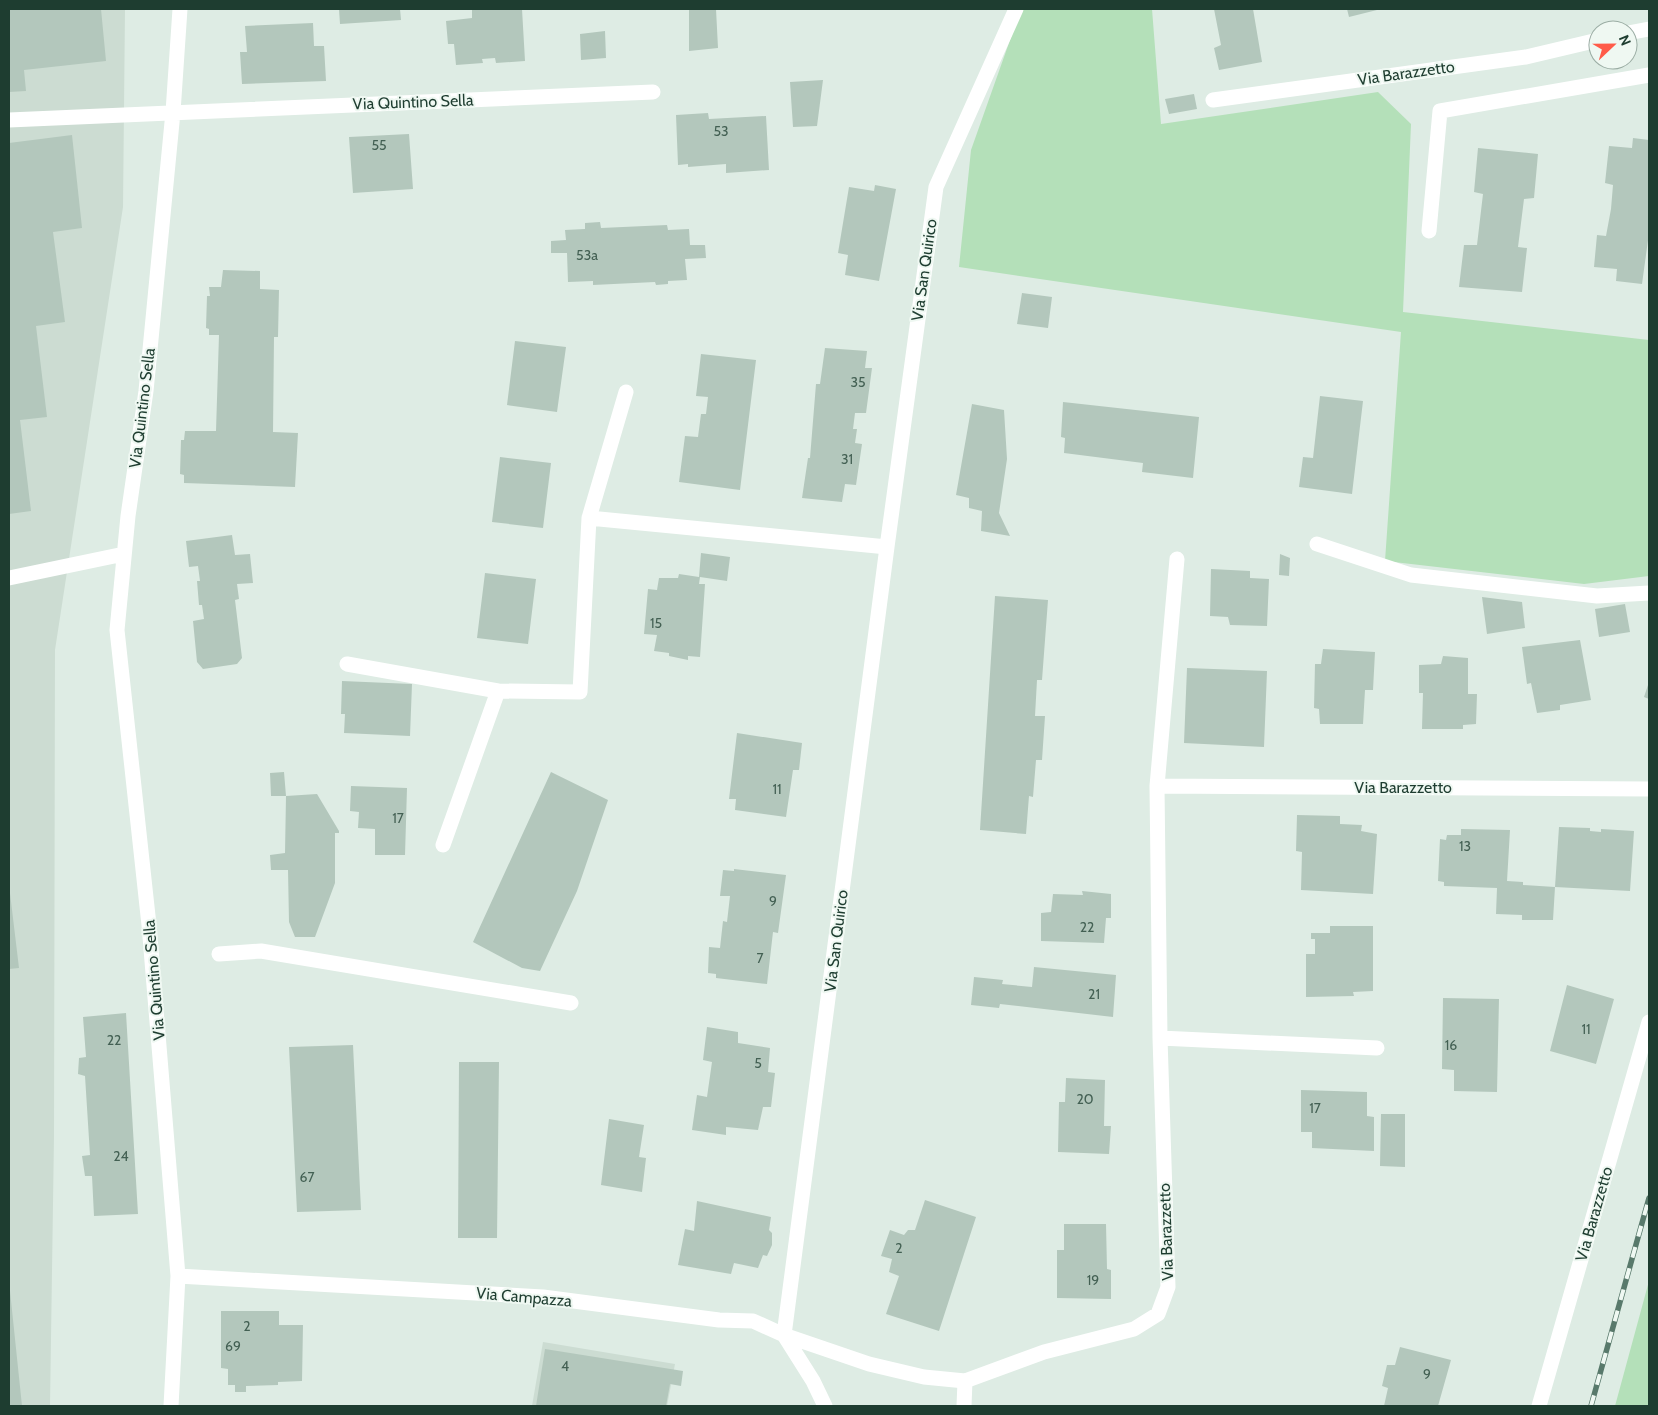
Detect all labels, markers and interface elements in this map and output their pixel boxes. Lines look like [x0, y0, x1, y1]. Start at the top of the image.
north arrow [1588, 20, 1638, 70]
text: N [1615, 32, 1635, 48]
street label: Via Barazzetto [1356, 57, 1456, 89]
street label: Via Quintino Sella [352, 90, 474, 114]
house number: 53 [713, 122, 729, 140]
house number: 55 [371, 136, 387, 154]
street label: Via San Quirico [907, 217, 941, 322]
house number: 53a [576, 246, 598, 264]
street label: Via Quintino Sella [125, 347, 159, 469]
house number: 35 [850, 373, 866, 391]
house number: 31 [841, 450, 853, 468]
house number: 15 [650, 614, 662, 632]
street label: Via Barazzetto [1354, 778, 1452, 797]
house number: 11 [772, 780, 782, 798]
house number: 17 [392, 809, 404, 827]
house number: 13 [1459, 837, 1471, 855]
street label: Via San Quirico [820, 888, 852, 993]
house number: 9 [769, 892, 777, 910]
house number: 22 [1080, 918, 1094, 936]
street label: Via Quintino Sella [139, 919, 169, 1041]
house number: 7 [756, 949, 764, 967]
house number: 21 [1088, 985, 1100, 1003]
house number: 11 [1581, 1020, 1591, 1038]
house number: 22 [107, 1031, 121, 1049]
house number: 16 [1445, 1036, 1457, 1054]
house number: 5 [754, 1054, 762, 1072]
house number: 20 [1076, 1090, 1094, 1108]
house number: 17 [1309, 1099, 1321, 1117]
house number: 24 [113, 1147, 129, 1165]
street label: Via Barazzetto [1571, 1164, 1617, 1264]
house number: 67 [300, 1168, 314, 1186]
street label: Via Barazzetto [1155, 1183, 1177, 1281]
house number: 2 [895, 1239, 903, 1257]
house number: 19 [1087, 1271, 1099, 1289]
street label: Via Campazza [475, 1283, 573, 1311]
house number: 2 [243, 1317, 251, 1335]
house number: 69 [225, 1337, 241, 1355]
house number: 4 [561, 1357, 569, 1375]
house number: 9 [1423, 1365, 1431, 1383]

